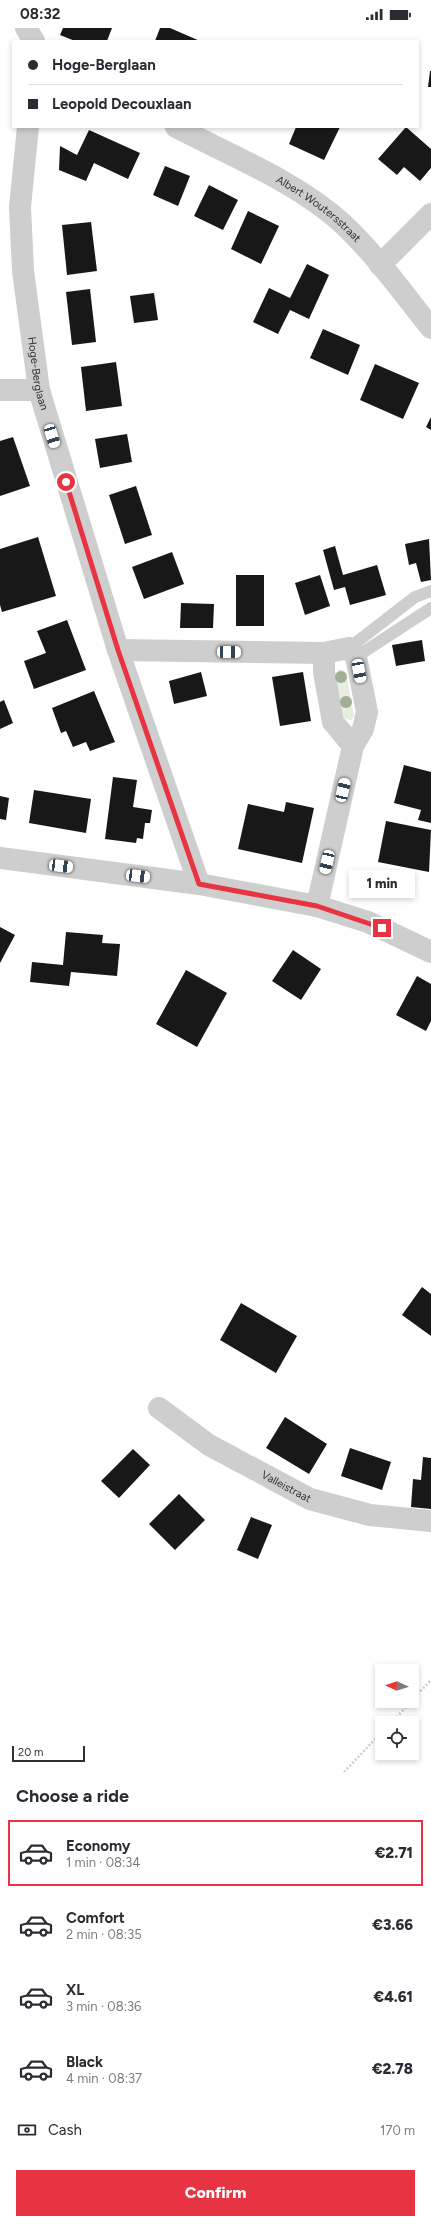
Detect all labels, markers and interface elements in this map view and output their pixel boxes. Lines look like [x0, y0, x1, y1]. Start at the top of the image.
text: 08:32 [20, 5, 60, 23]
text: Hoge-Berglaan [52, 56, 156, 74]
text: Leopold Decouxlaan [52, 95, 191, 113]
street label: Albert Woutersstraat [274, 173, 363, 245]
street label: Hoge-Berglaan [25, 336, 51, 412]
car [43, 423, 61, 449]
route start [57, 473, 75, 491]
car [217, 646, 241, 658]
car [351, 658, 367, 684]
car [334, 777, 352, 803]
car [318, 849, 336, 875]
car [48, 859, 74, 873]
car [125, 869, 151, 883]
callout: 1 min [349, 870, 415, 898]
text: 1 min [366, 876, 398, 891]
route end [373, 919, 391, 937]
street label: Valleistraat [259, 1468, 313, 1505]
north arrow [375, 1664, 419, 1708]
map controls [375, 1664, 419, 1760]
button: locate [375, 1716, 419, 1760]
scale bar [12, 1744, 85, 1763]
text: 20 m [18, 1746, 43, 1759]
text: Choose a ride [16, 1785, 129, 1807]
icon: car [18, 1835, 54, 1871]
text: Economy [66, 1837, 131, 1855]
text: €2.71 [375, 1844, 413, 1862]
text: 1 min · 08:34 [66, 1855, 140, 1870]
icon: car [18, 1907, 54, 1943]
text: Comfort [66, 1909, 125, 1927]
text: €3.66 [372, 1916, 413, 1934]
text: 2 min · 08:35 [66, 1927, 142, 1942]
icon: car [18, 1979, 54, 2015]
text: XL [66, 1981, 84, 1999]
text: €4.61 [374, 1988, 413, 2006]
text: 3 min · 08:36 [66, 1999, 141, 2014]
icon: car [18, 2051, 54, 2087]
text: Black [66, 2053, 103, 2071]
text: €2.78 [372, 2060, 413, 2078]
text: 4 min · 08:37 [66, 2071, 142, 2086]
icon: cash [16, 2119, 38, 2141]
text: Cash [48, 2121, 82, 2139]
text: 170 m [380, 2123, 415, 2138]
button: Confirm [16, 2170, 415, 2216]

